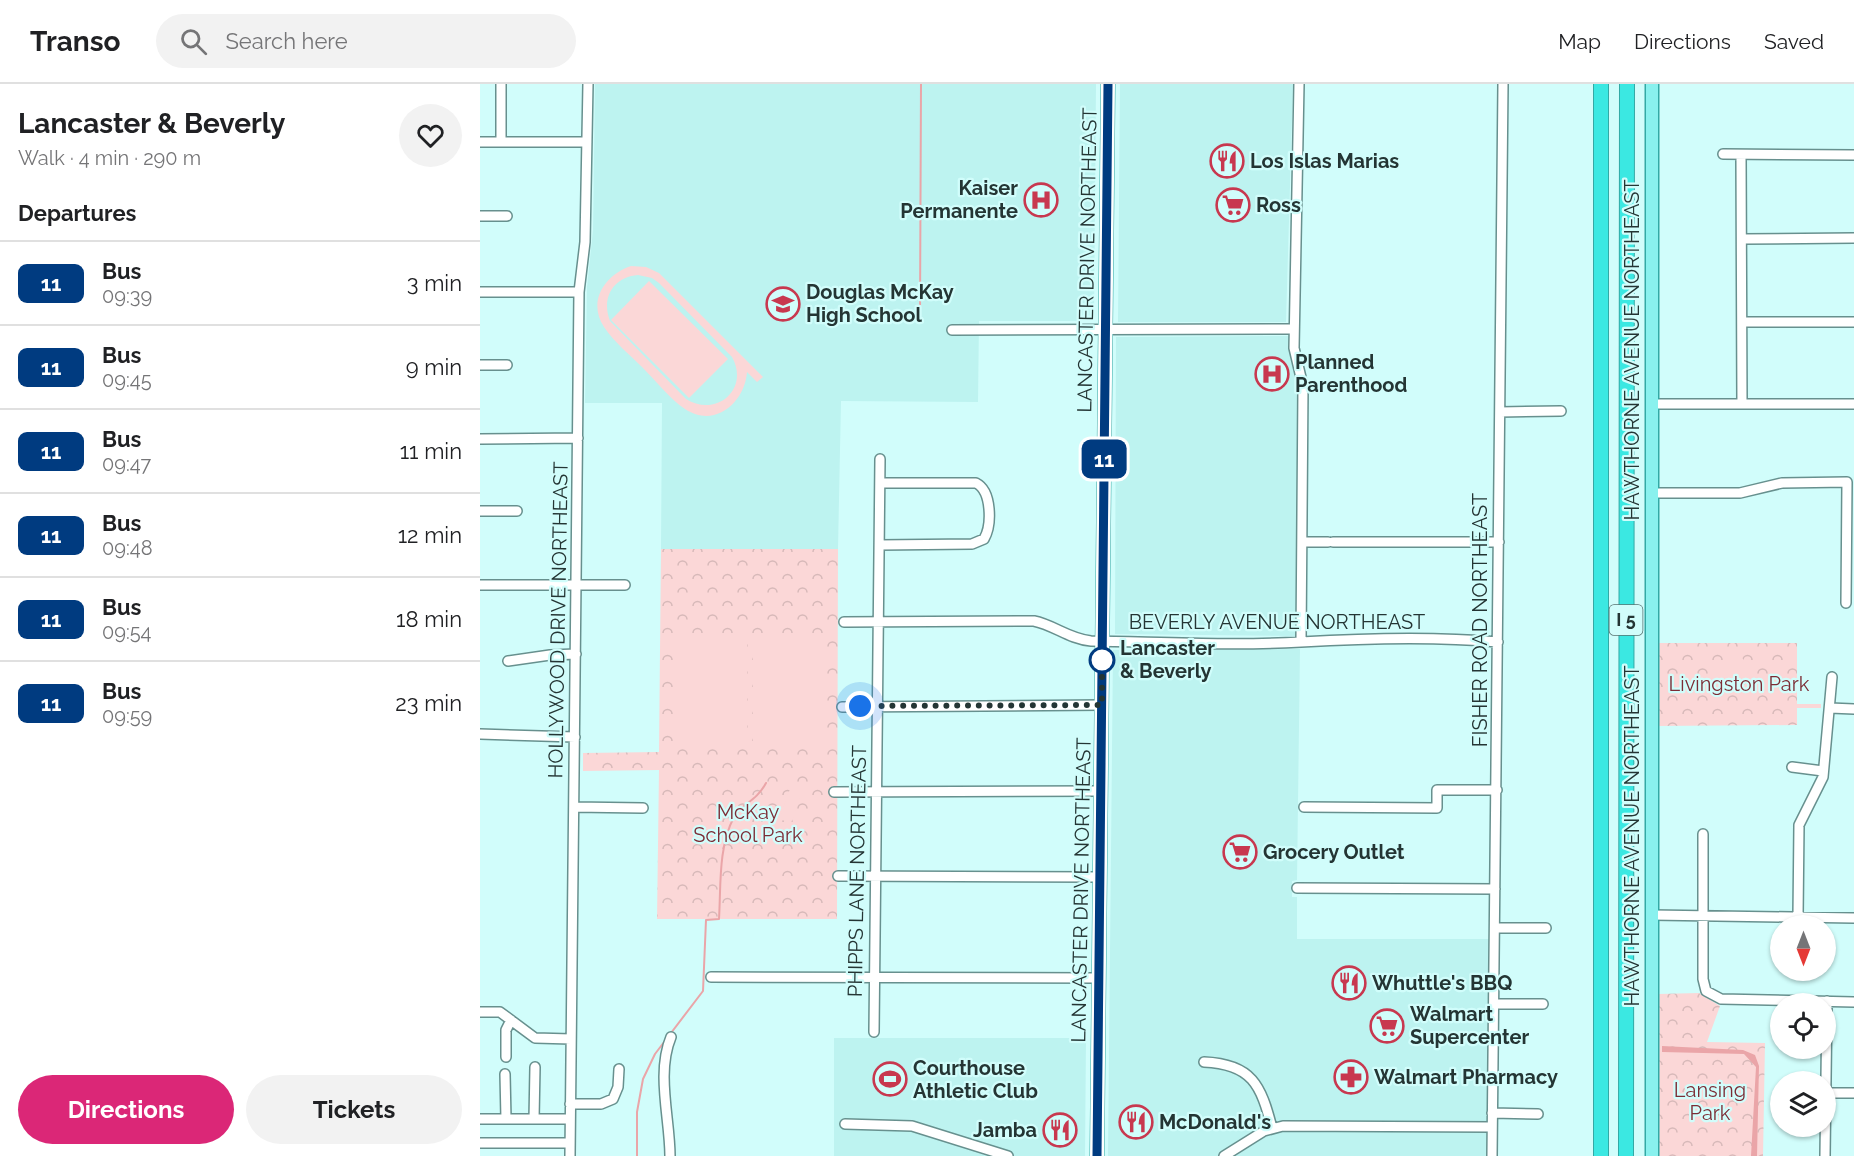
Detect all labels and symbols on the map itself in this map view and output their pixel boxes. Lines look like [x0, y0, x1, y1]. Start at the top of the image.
street label: LANCASTER DRIVE NORTHEAST [1072, 107, 1102, 413]
restaurant icon: Los Islas Marias [1209, 143, 1245, 179]
place label: Los Islas Marias [1250, 149, 1399, 173]
place label: Kaiser Permanente [900, 176, 1018, 223]
street label: HAWTHORNE AVENUE NORTHEAST [1620, 179, 1644, 521]
hospital icon: Kaiser Permanente [1023, 182, 1059, 218]
supermarket icon: Ross [1215, 187, 1251, 223]
place label: Ross [1256, 193, 1301, 217]
place label: Douglas McKay High School [806, 280, 954, 327]
school or university icon: Douglas McKay High School [765, 286, 801, 322]
place label: Planned Parenthood [1295, 350, 1407, 397]
hospital icon: Planned Parenthood [1254, 356, 1290, 392]
line badge: 11 [1077, 440, 1131, 478]
street label: HOLLYWOOD DRIVE NORTHEAST [543, 461, 573, 779]
street label: FISHER ROAD NORTHEAST [1468, 493, 1492, 747]
road number: I 5 [1610, 605, 1642, 635]
street label: BEVERLY AVENUE NORTHEAST [1129, 610, 1425, 634]
place label: Lancaster & Beverly [1120, 636, 1215, 683]
marker: Lancaster & Beverly [1089, 647, 1115, 673]
street label: HAWTHORNE AVENUE NORTHEAST [1620, 665, 1644, 1007]
park label: Livingston Park [1669, 672, 1810, 696]
your location [845, 691, 875, 721]
street label: LANCASTER DRIVE NORTHEAST [1066, 737, 1096, 1043]
street label: PHIPPS LANE NORTHEAST [843, 745, 871, 997]
park label: McKay School Park [693, 800, 803, 847]
supermarket icon: Grocery Outlet [1222, 834, 1258, 870]
place label: Grocery Outlet [1263, 840, 1405, 864]
north arrow [1770, 915, 1836, 981]
restaurant icon: Whuttle's BBQ [1331, 965, 1367, 1001]
place label: Whuttle's BBQ [1372, 971, 1512, 995]
place label: Walmart Supercenter [1410, 1002, 1530, 1049]
supermarket icon: Walmart Supercenter [1369, 1008, 1405, 1044]
place label: Courthouse Athletic Club [913, 1056, 1038, 1103]
pharmacy icon: Walmart Pharmacy [1333, 1059, 1369, 1095]
sports icon: Courthouse Athletic Club [872, 1061, 908, 1097]
place label: Walmart Pharmacy [1374, 1065, 1558, 1089]
park label: Lansing Park [1674, 1078, 1746, 1125]
restaurant icon: McDonald's [1118, 1104, 1154, 1140]
place label: McDonald's [1159, 1110, 1271, 1134]
restaurant icon: Jamba [1042, 1112, 1078, 1148]
place label: Jamba [973, 1118, 1037, 1142]

